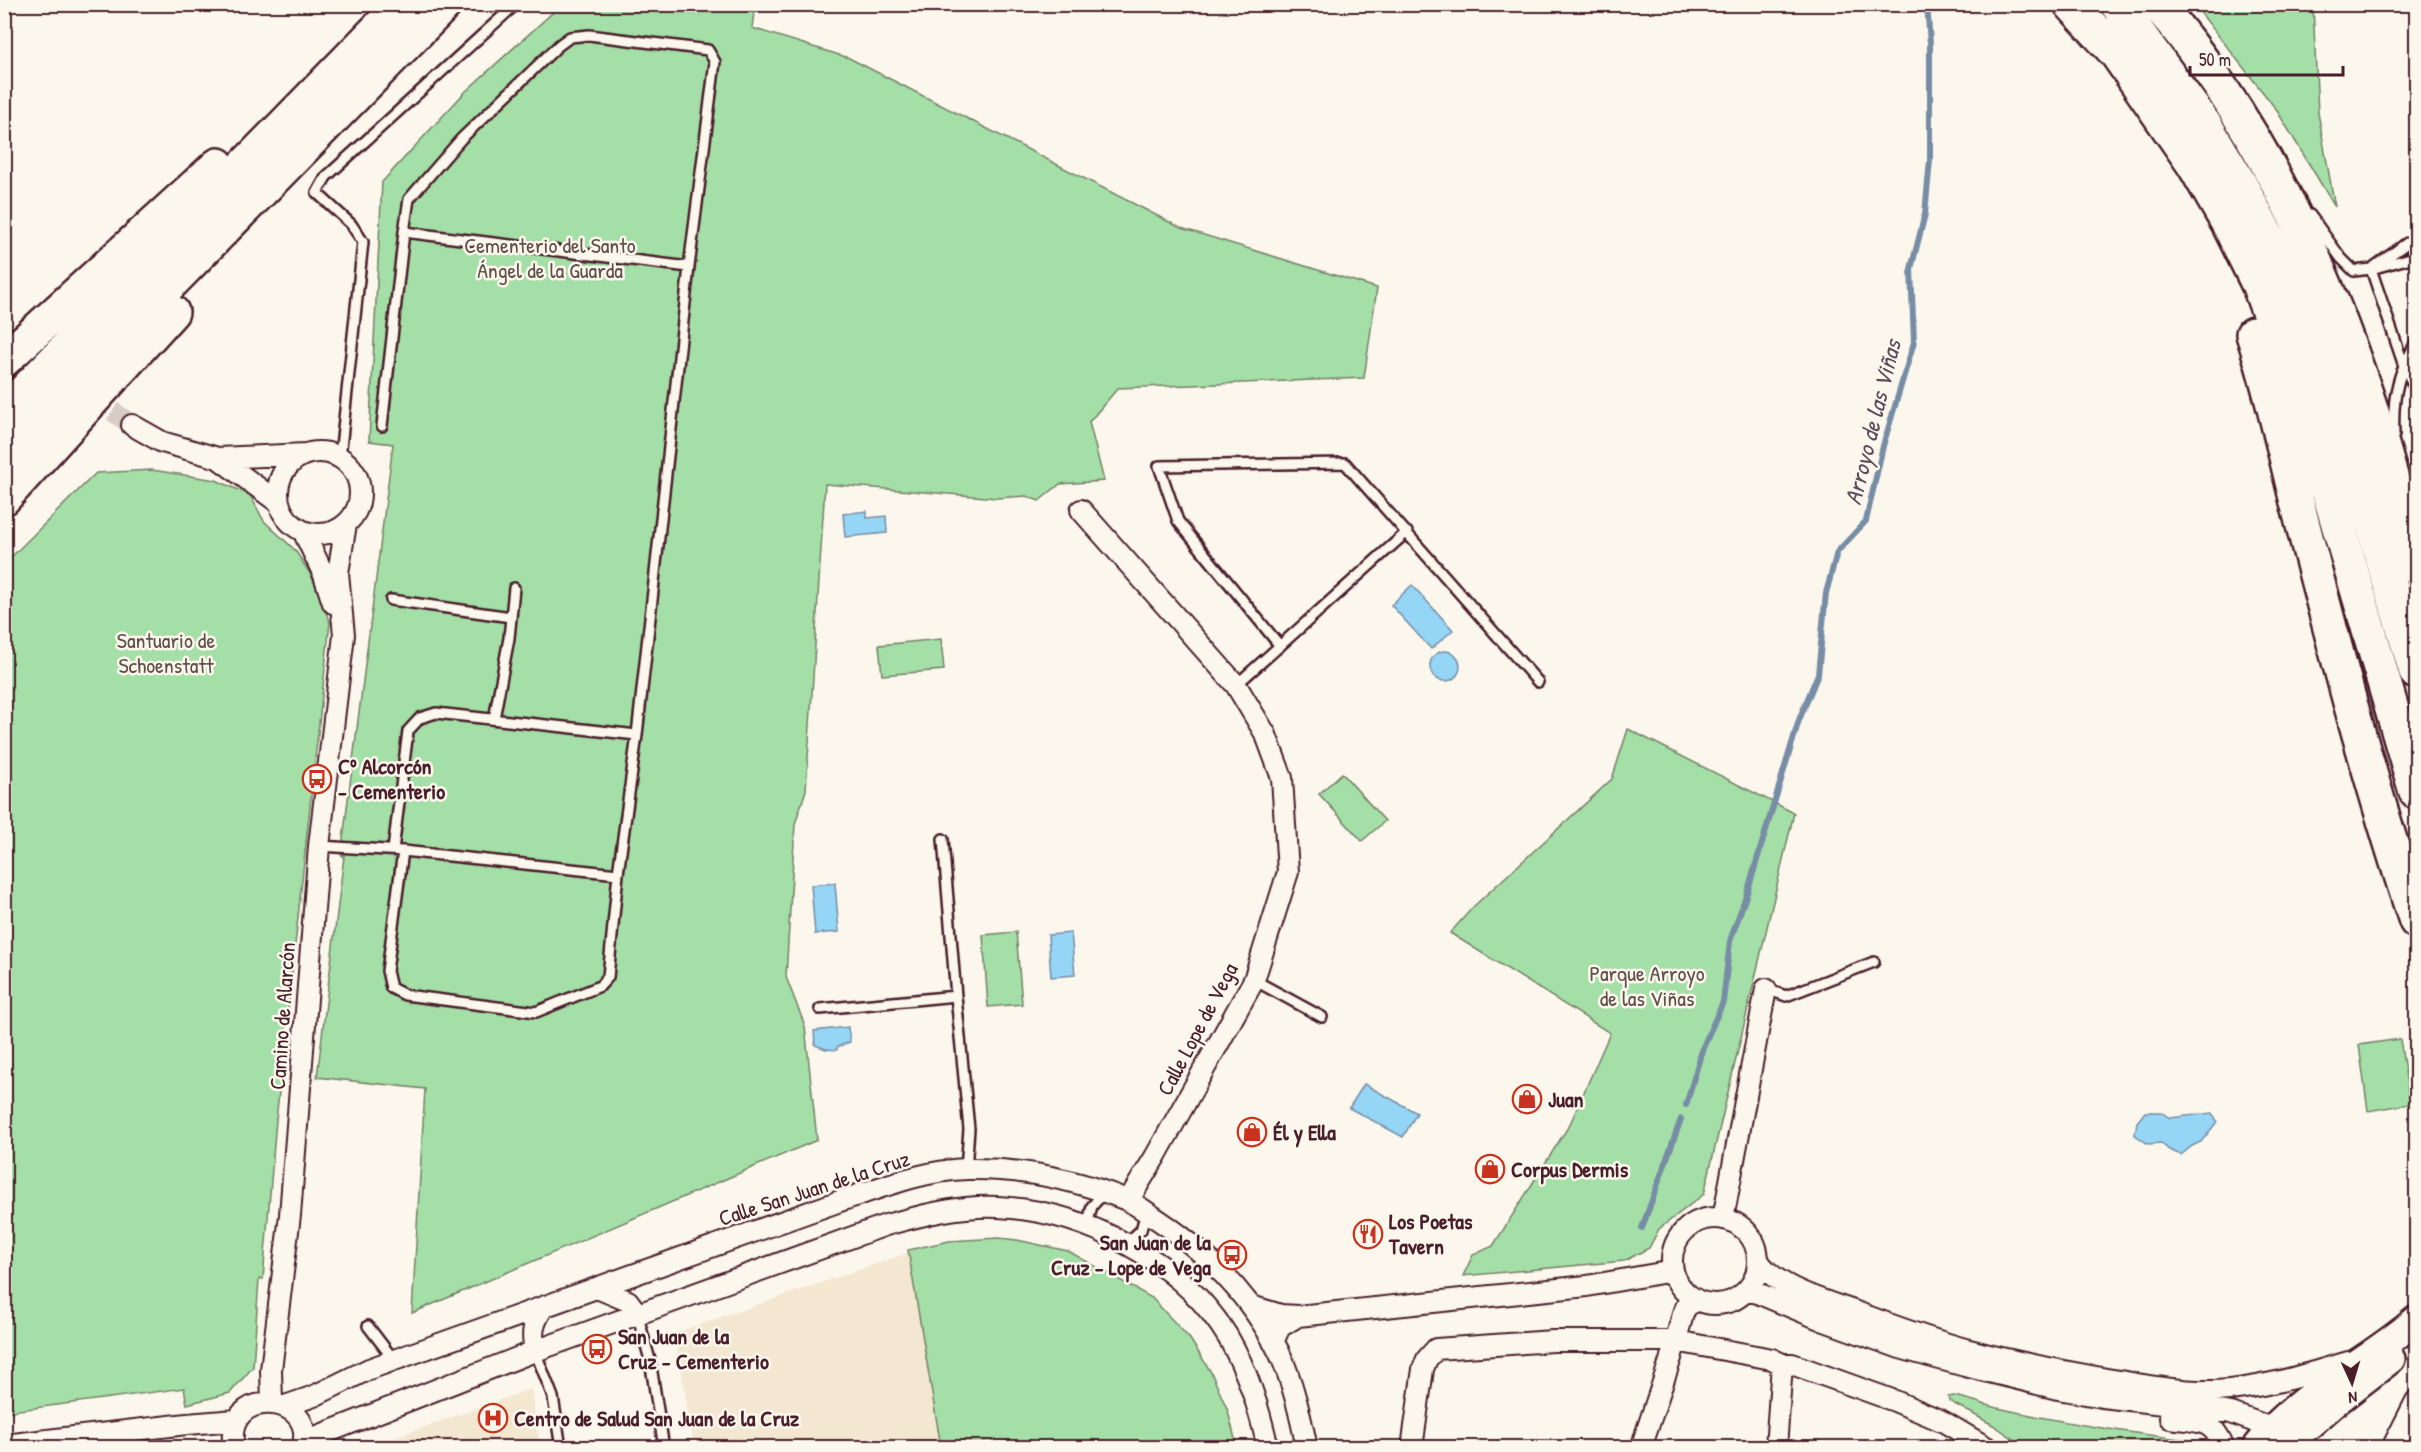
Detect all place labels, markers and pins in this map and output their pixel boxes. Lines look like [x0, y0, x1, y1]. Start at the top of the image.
place label: Cº Alcorcón - Cementerio [338, 751, 445, 806]
bus stop icon: Cº Alcorcón - Cementerio [301, 763, 333, 795]
shop icon: Juan [1511, 1083, 1543, 1115]
place label: Juan [1548, 1084, 1584, 1114]
shop icon: Él y Ella [1236, 1116, 1268, 1148]
place label: Él y Ella [1273, 1117, 1336, 1148]
shop icon: Corpus Dermis [1474, 1153, 1506, 1185]
place label: Corpus Dermis [1511, 1154, 1629, 1185]
place label: Los Poetas Tavern [1388, 1206, 1473, 1261]
restaurant icon: Los Poetas Tavern [1352, 1218, 1384, 1250]
place label: San Juan de la Cruz - Lope de Vega [1051, 1227, 1211, 1283]
bus stop icon: San Juan de la Cruz - Lope de Vega [1216, 1239, 1248, 1271]
place label: San Juan de la Cruz - Cementerio [618, 1321, 769, 1376]
bus stop icon: San Juan de la Cruz - Cementerio [581, 1333, 613, 1365]
hospital icon: Centro de Salud San Juan de la Cruz [477, 1402, 509, 1434]
place label: Centro de Salud San Juan de la Cruz [514, 1403, 800, 1433]

